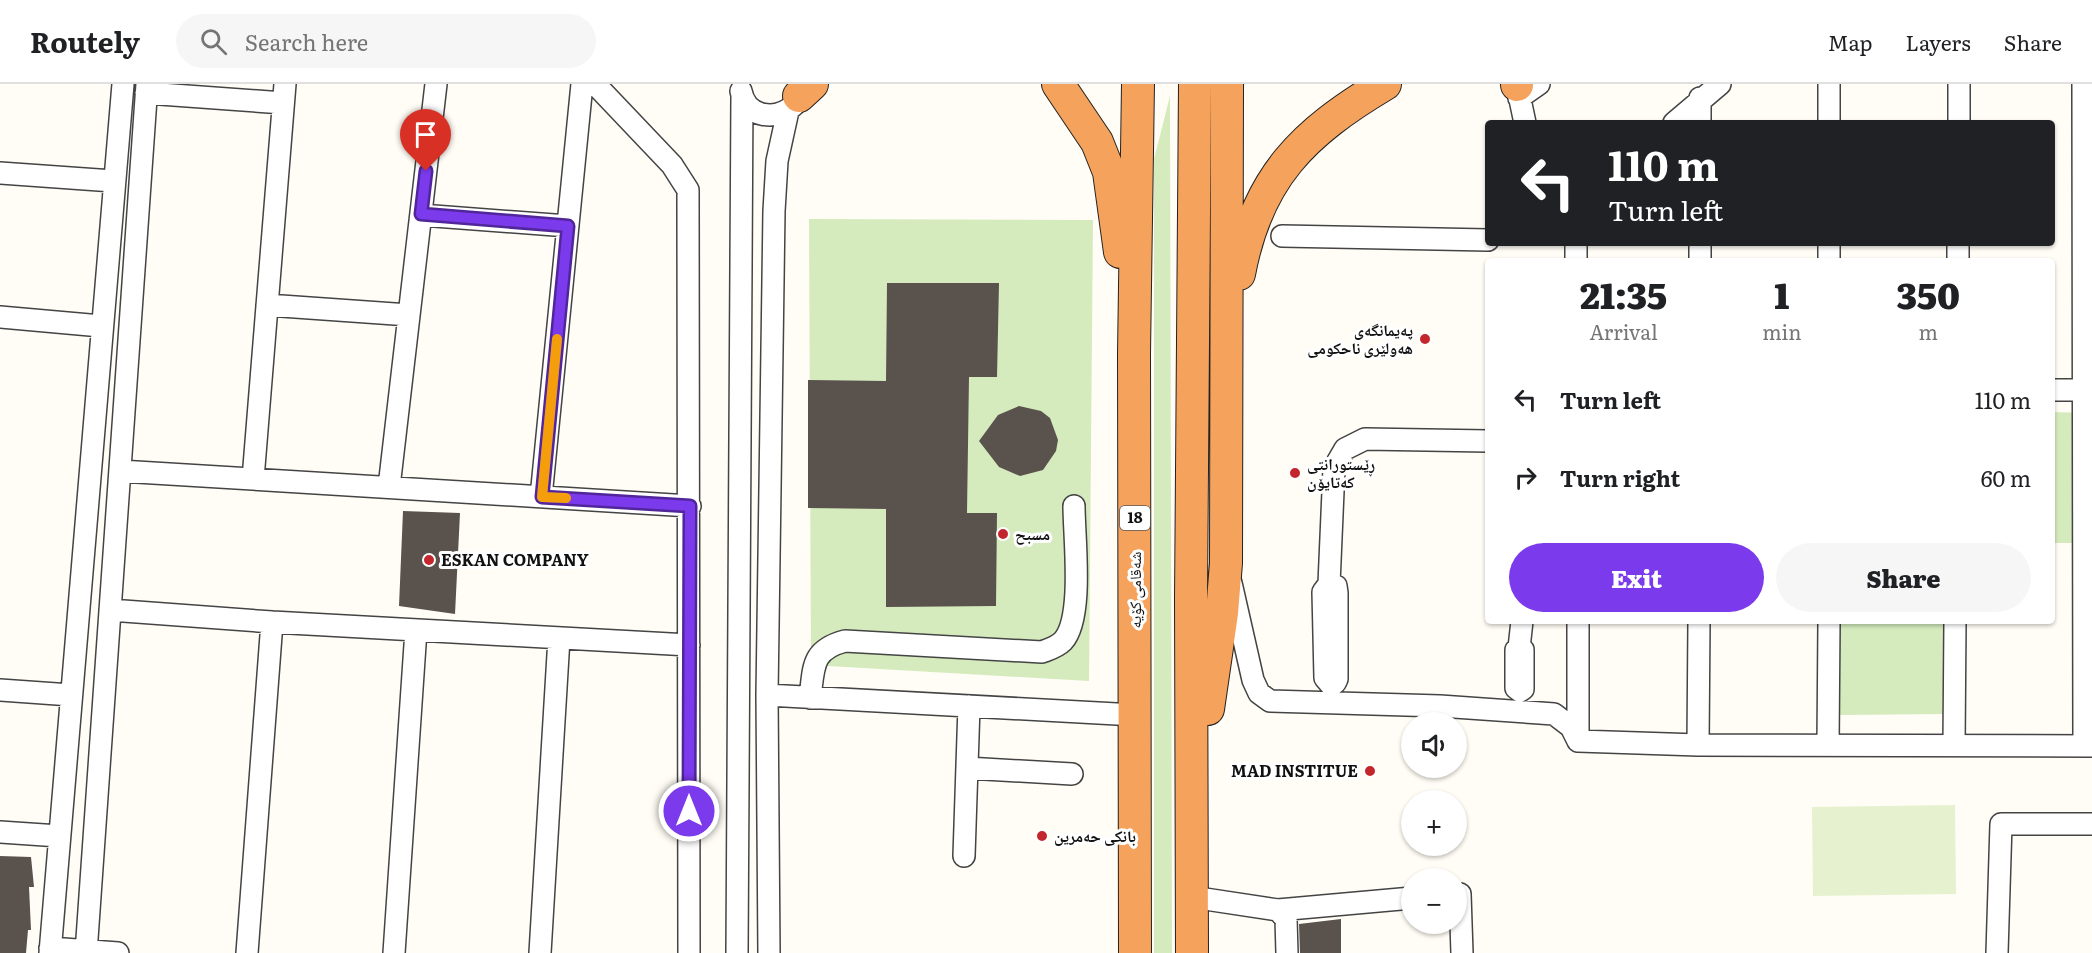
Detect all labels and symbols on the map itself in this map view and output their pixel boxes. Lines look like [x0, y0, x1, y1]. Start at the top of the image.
pin [400, 109, 451, 171]
place label: پەیمانگەی هەولێری ناحکومی [1307, 317, 1413, 359]
marker: پەیمانگەی هەولێری ناحکومی [1418, 332, 1432, 346]
place label: ڕێستورانتی کەتایۆن [1307, 451, 1375, 493]
marker: ڕێستورانتی کەتایۆن [1288, 466, 1302, 480]
road number: 18 [1120, 506, 1150, 530]
place label: مسبح [1015, 521, 1050, 545]
marker: مسبح [996, 527, 1010, 541]
place label: ESKAN COMPANY [441, 547, 589, 571]
street label: شەقامی کۆیە [1122, 552, 1146, 628]
marker: ESKAN COMPANY [422, 553, 436, 567]
place label: MAD INSTITUE [1231, 758, 1358, 782]
marker: MAD INSTITUE [1363, 764, 1377, 778]
position arrow [657, 779, 721, 843]
place label: بانكی حه‌مرین [1054, 823, 1136, 847]
marker: بانكی حه‌مرین [1035, 829, 1049, 843]

